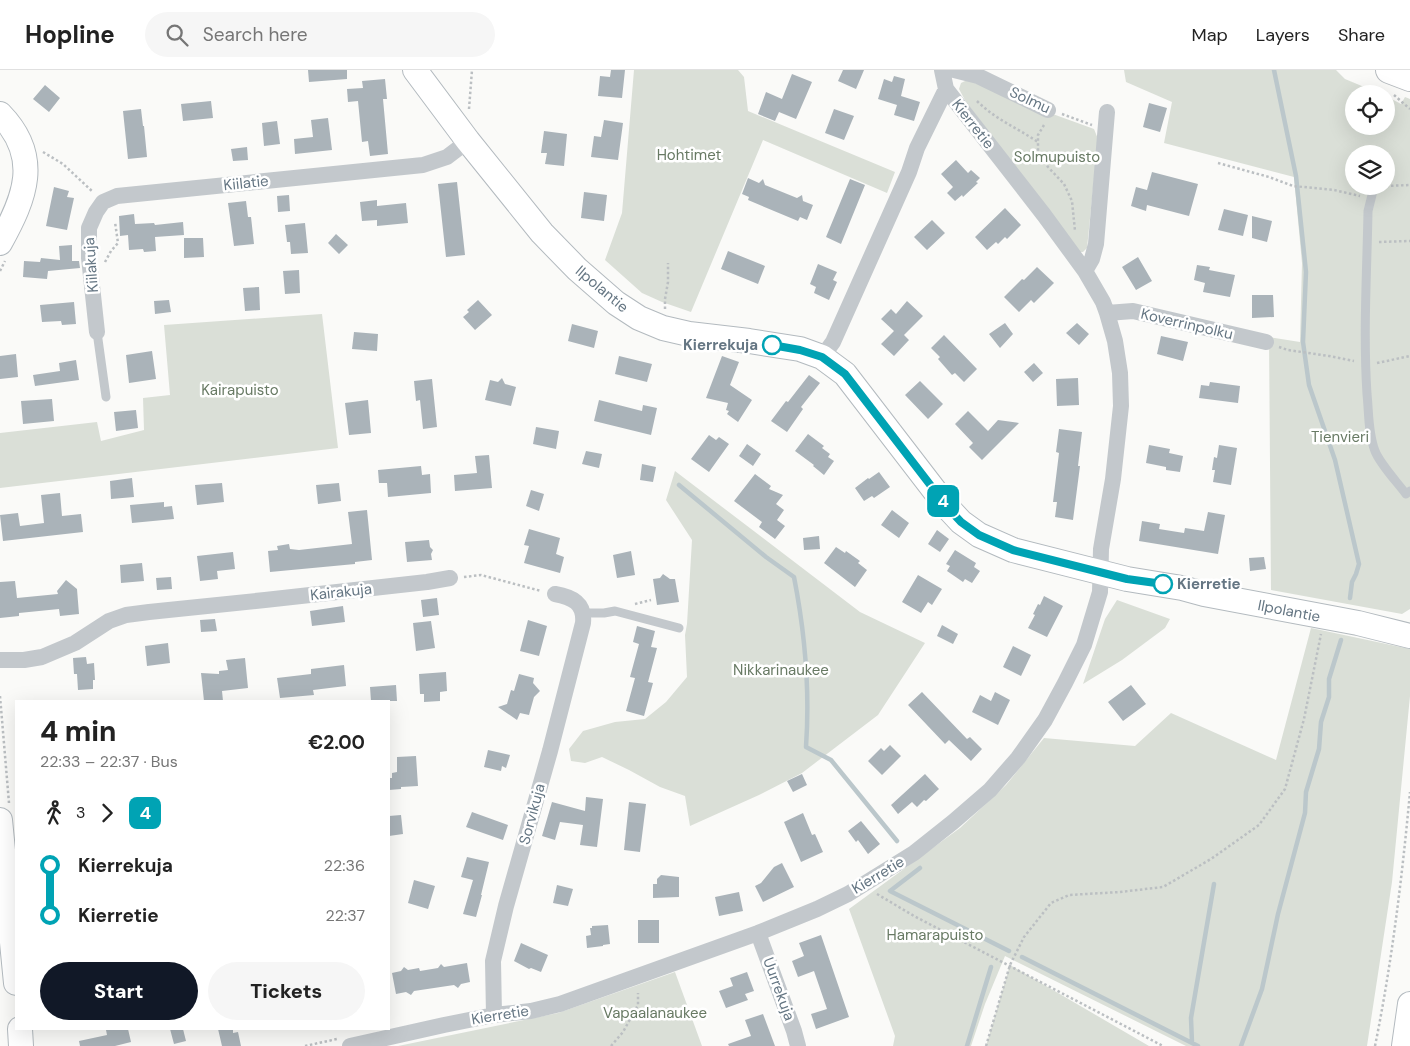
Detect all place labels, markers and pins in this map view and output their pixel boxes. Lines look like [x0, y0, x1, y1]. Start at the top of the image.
place label: Kierrekuja [683, 335, 758, 355]
marker: Kierrekuja [762, 335, 782, 355]
marker: Kierretie [1153, 574, 1173, 594]
place label: Kierretie [1177, 574, 1241, 594]

